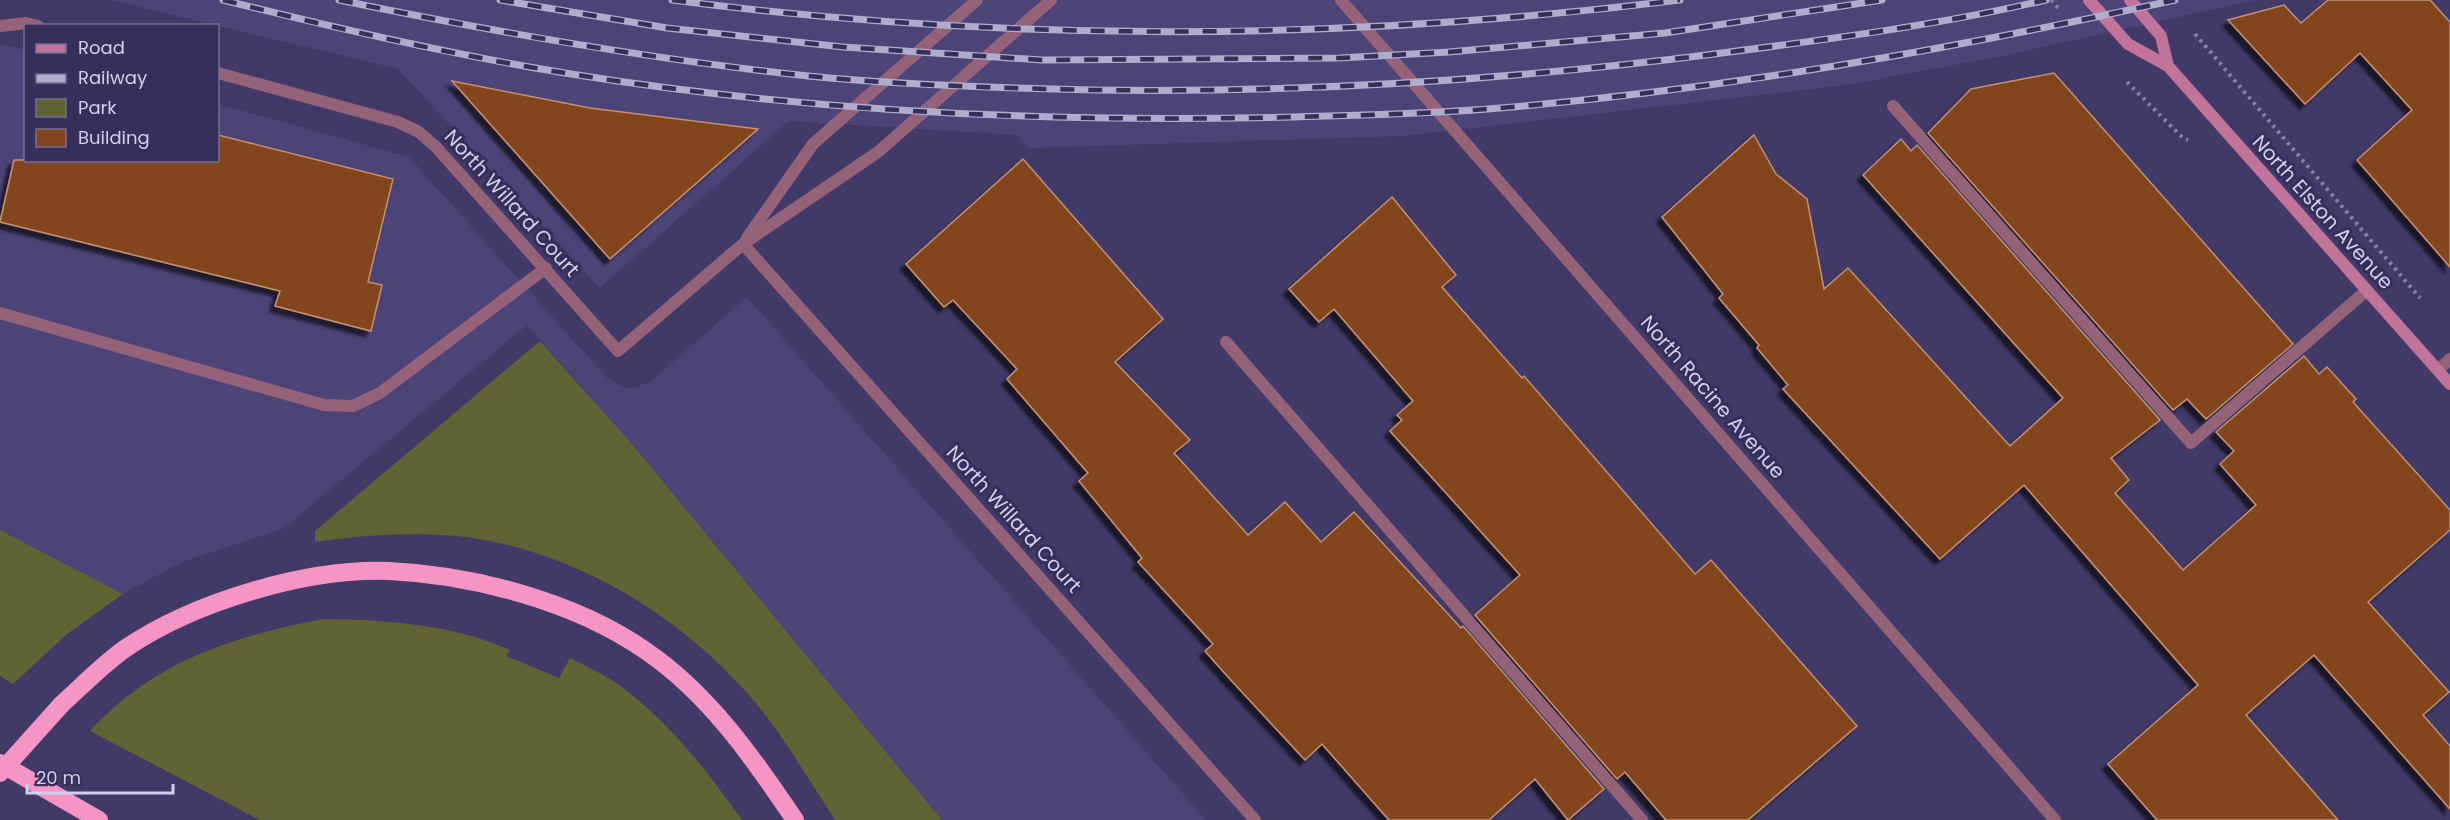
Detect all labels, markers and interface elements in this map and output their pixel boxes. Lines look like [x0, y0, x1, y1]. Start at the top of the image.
legend [24, 24, 219, 162]
text: Road [78, 35, 125, 60]
text: Railway [78, 65, 147, 90]
text: Park [78, 95, 117, 120]
street label: North Willard Court [438, 123, 586, 283]
text: Building [78, 125, 150, 150]
street label: North Elston Avenue [2246, 129, 2400, 295]
street label: North Racine Avenue [1634, 309, 1792, 485]
street label: North Willard Court [940, 439, 1088, 599]
scale bar [27, 757, 172, 795]
text: 20 m [36, 765, 81, 790]

